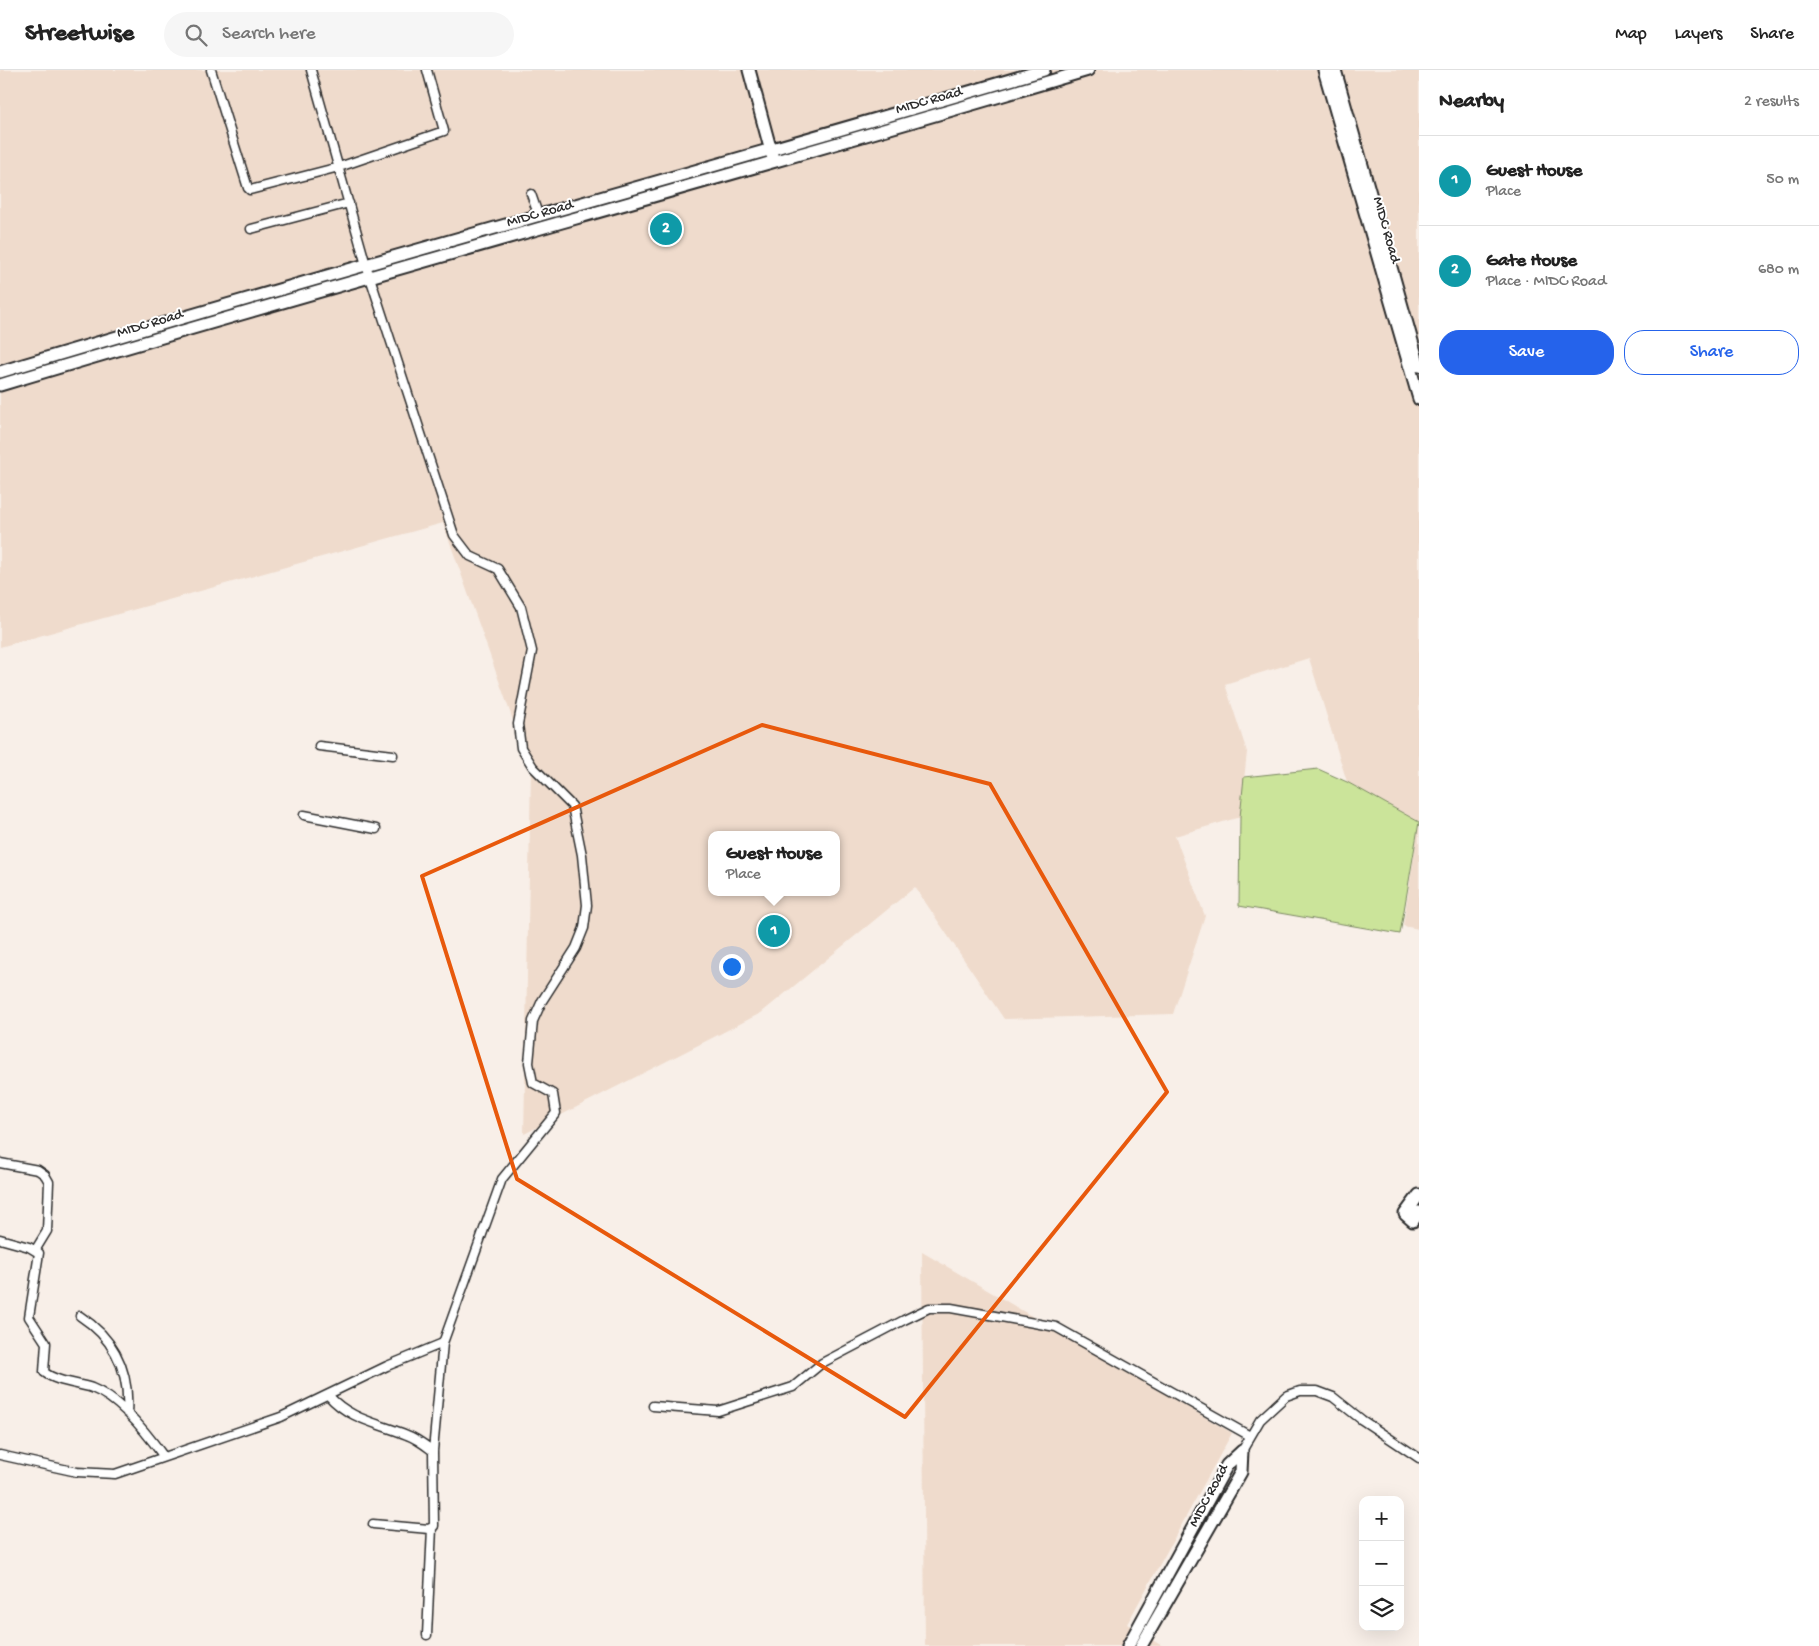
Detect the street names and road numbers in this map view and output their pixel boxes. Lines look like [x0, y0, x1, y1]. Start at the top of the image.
street label: MIDC Road [894, 83, 965, 119]
street label: MIDC Road [1368, 195, 1404, 266]
street label: MIDC Road [505, 196, 576, 232]
street label: MIDC Road [115, 305, 186, 343]
street label: MIDC Road [1185, 1461, 1234, 1530]

